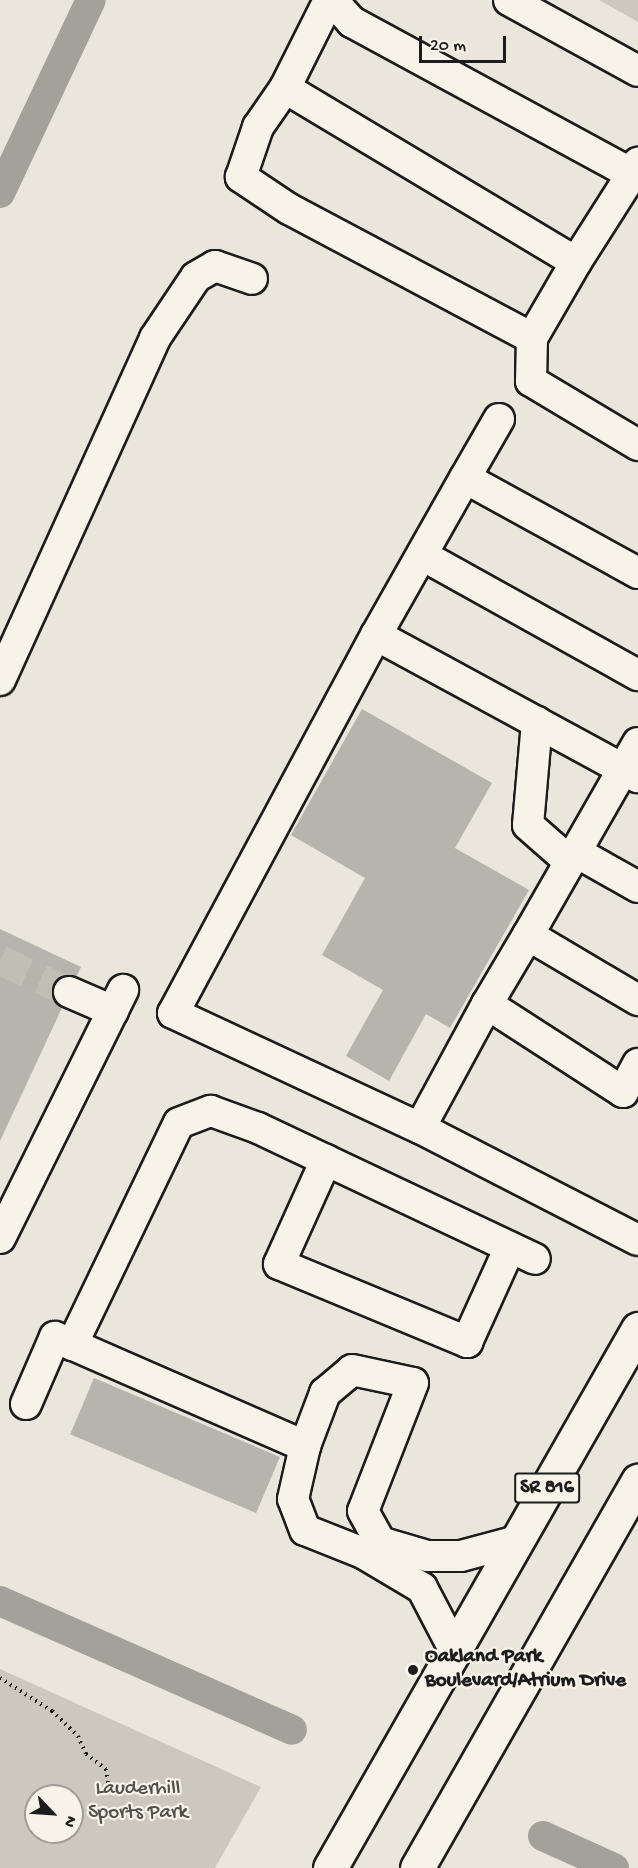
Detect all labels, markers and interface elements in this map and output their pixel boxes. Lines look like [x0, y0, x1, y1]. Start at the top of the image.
scale bar [422, 24, 509, 62]
text: 20 m [430, 36, 466, 57]
road number: SR 816 [514, 1471, 580, 1505]
place label: Oakland Park Boulevard/Atrium Drive [425, 1645, 626, 1695]
marker: Oakland Park Boulevard/Atrium Drive [406, 1663, 420, 1677]
park label: Lauderhill Sports Park [88, 1777, 188, 1827]
north arrow [24, 1784, 84, 1844]
text: N [58, 1812, 80, 1830]

